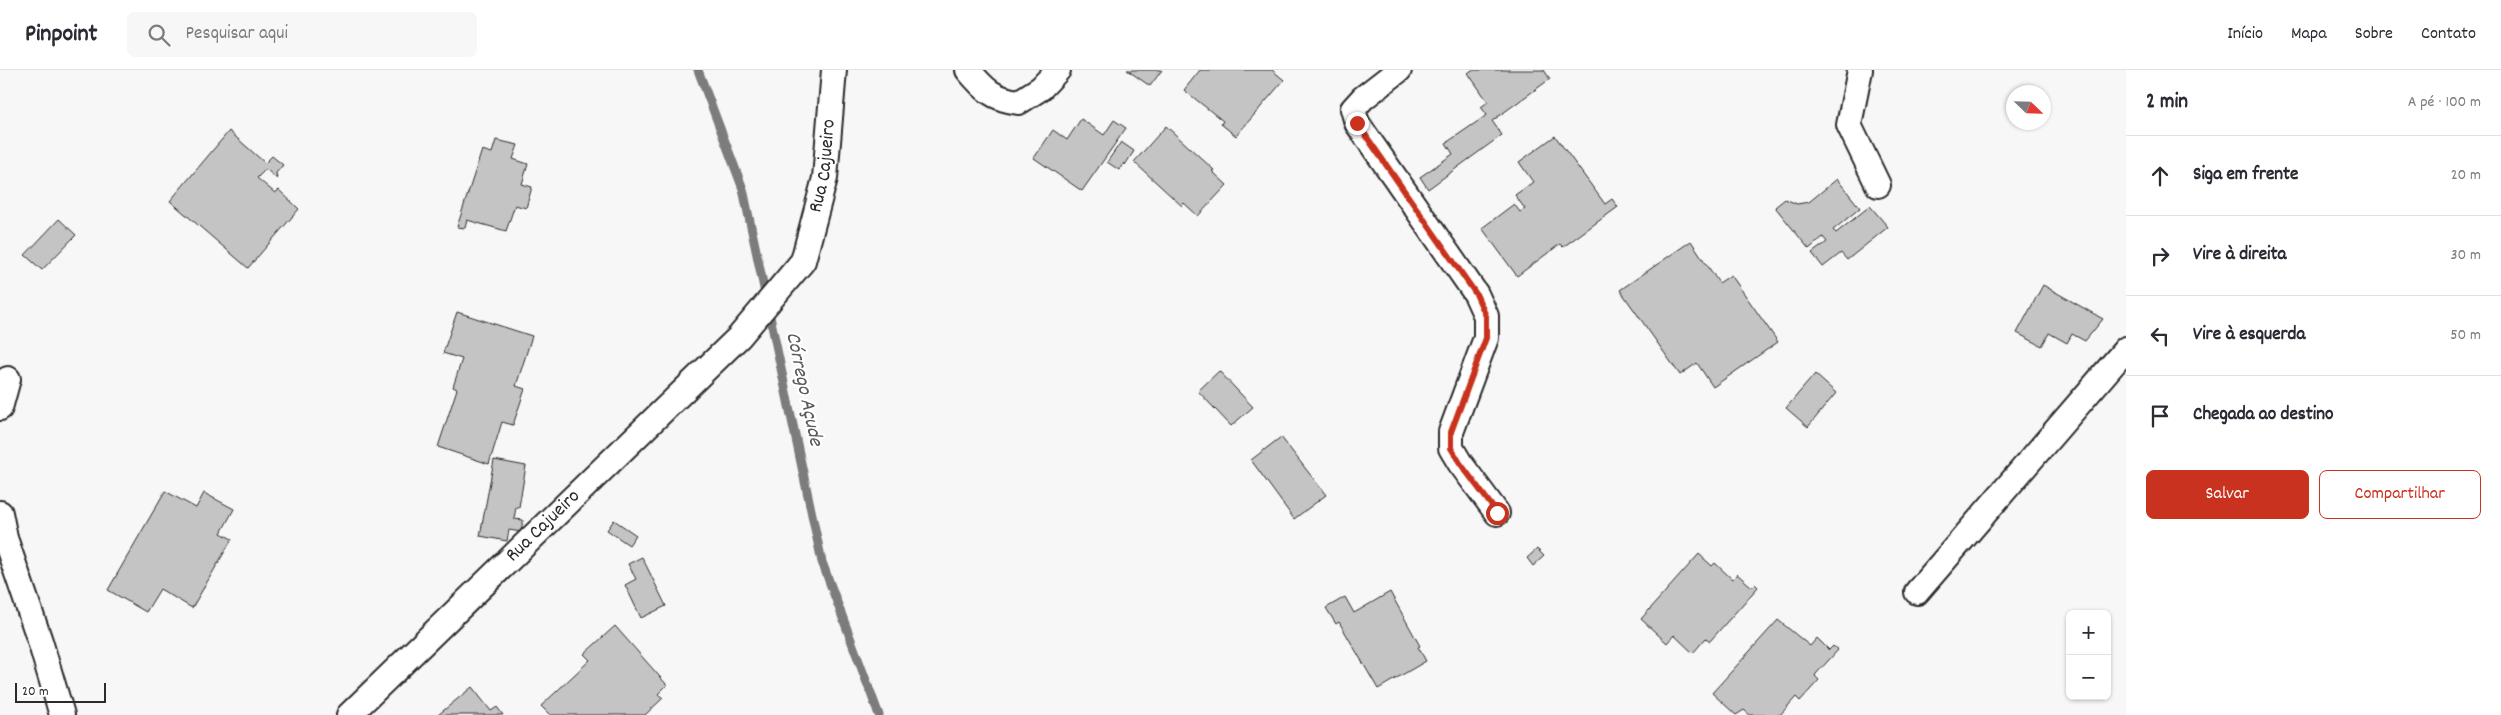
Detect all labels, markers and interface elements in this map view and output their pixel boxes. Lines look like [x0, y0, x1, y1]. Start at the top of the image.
search box [127, 12, 477, 57]
text: Pinpoint [25, 18, 97, 52]
icon: search [145, 21, 173, 49]
text: Pesquisar aqui [185, 21, 288, 48]
text: Início [2227, 22, 2263, 47]
text: Mapa [2291, 22, 2327, 47]
text: Sobre [2355, 22, 2393, 47]
text: Contato [2421, 22, 2476, 47]
north arrow [2006, 85, 2051, 130]
text: 2 min [2146, 88, 2188, 118]
text: A pé · 100 m [2408, 91, 2481, 114]
route end [1346, 112, 1369, 135]
street label: Rua Cajueiro [802, 118, 844, 216]
icon: ahead [2146, 162, 2174, 190]
text: Siga em frente [2193, 162, 2298, 189]
text: 20 m [2451, 164, 2481, 187]
icon: right [2146, 242, 2174, 270]
text: Vire à direita [2193, 242, 2286, 269]
text: 30 m [2451, 244, 2481, 267]
icon: left [2146, 322, 2174, 350]
text: Vire à esquerda [2193, 322, 2305, 349]
text: 50 m [2450, 324, 2481, 347]
water label: Córrego Açude [776, 329, 830, 451]
icon: arrive [2146, 402, 2174, 430]
text: Chegada ao destino [2193, 402, 2334, 429]
button: Salvar [2146, 470, 2309, 519]
button: Compartilhar [2319, 470, 2481, 519]
street label: Rua Cajueiro [500, 483, 587, 569]
route start [1486, 502, 1509, 525]
map controls [2066, 610, 2111, 700]
button: + [2066, 610, 2111, 655]
button: − [2066, 655, 2111, 700]
scale bar [15, 680, 106, 703]
text: 20 m [22, 682, 49, 702]

